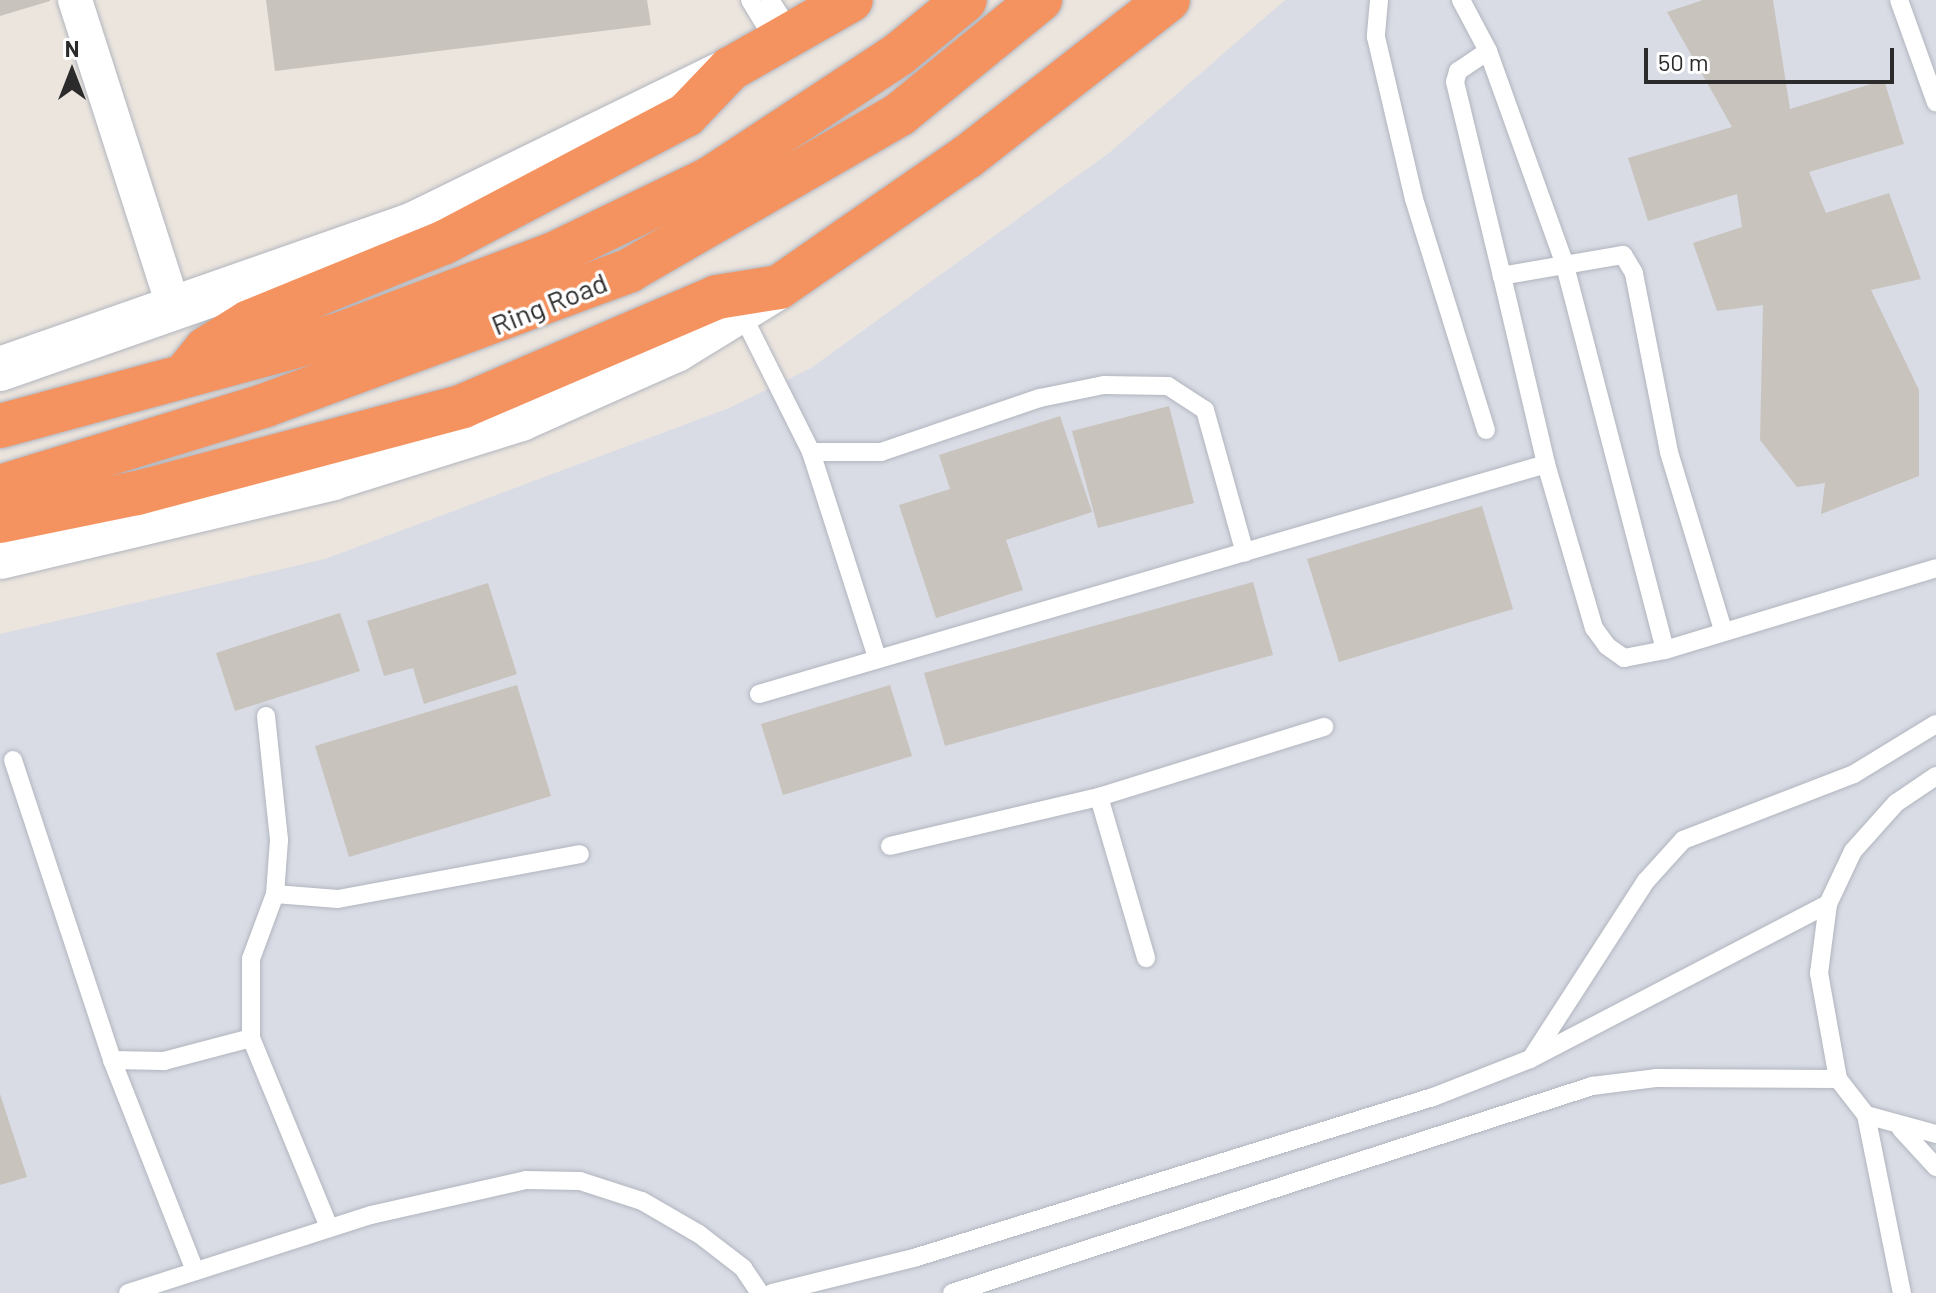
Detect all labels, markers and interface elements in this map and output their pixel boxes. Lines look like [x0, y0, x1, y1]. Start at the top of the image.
north arrow [32, 32, 112, 112]
scale bar [1648, 32, 1898, 82]
text: N [65, 35, 79, 61]
text: 50 m [1658, 47, 1709, 76]
street label: Ring Road [486, 265, 612, 341]

